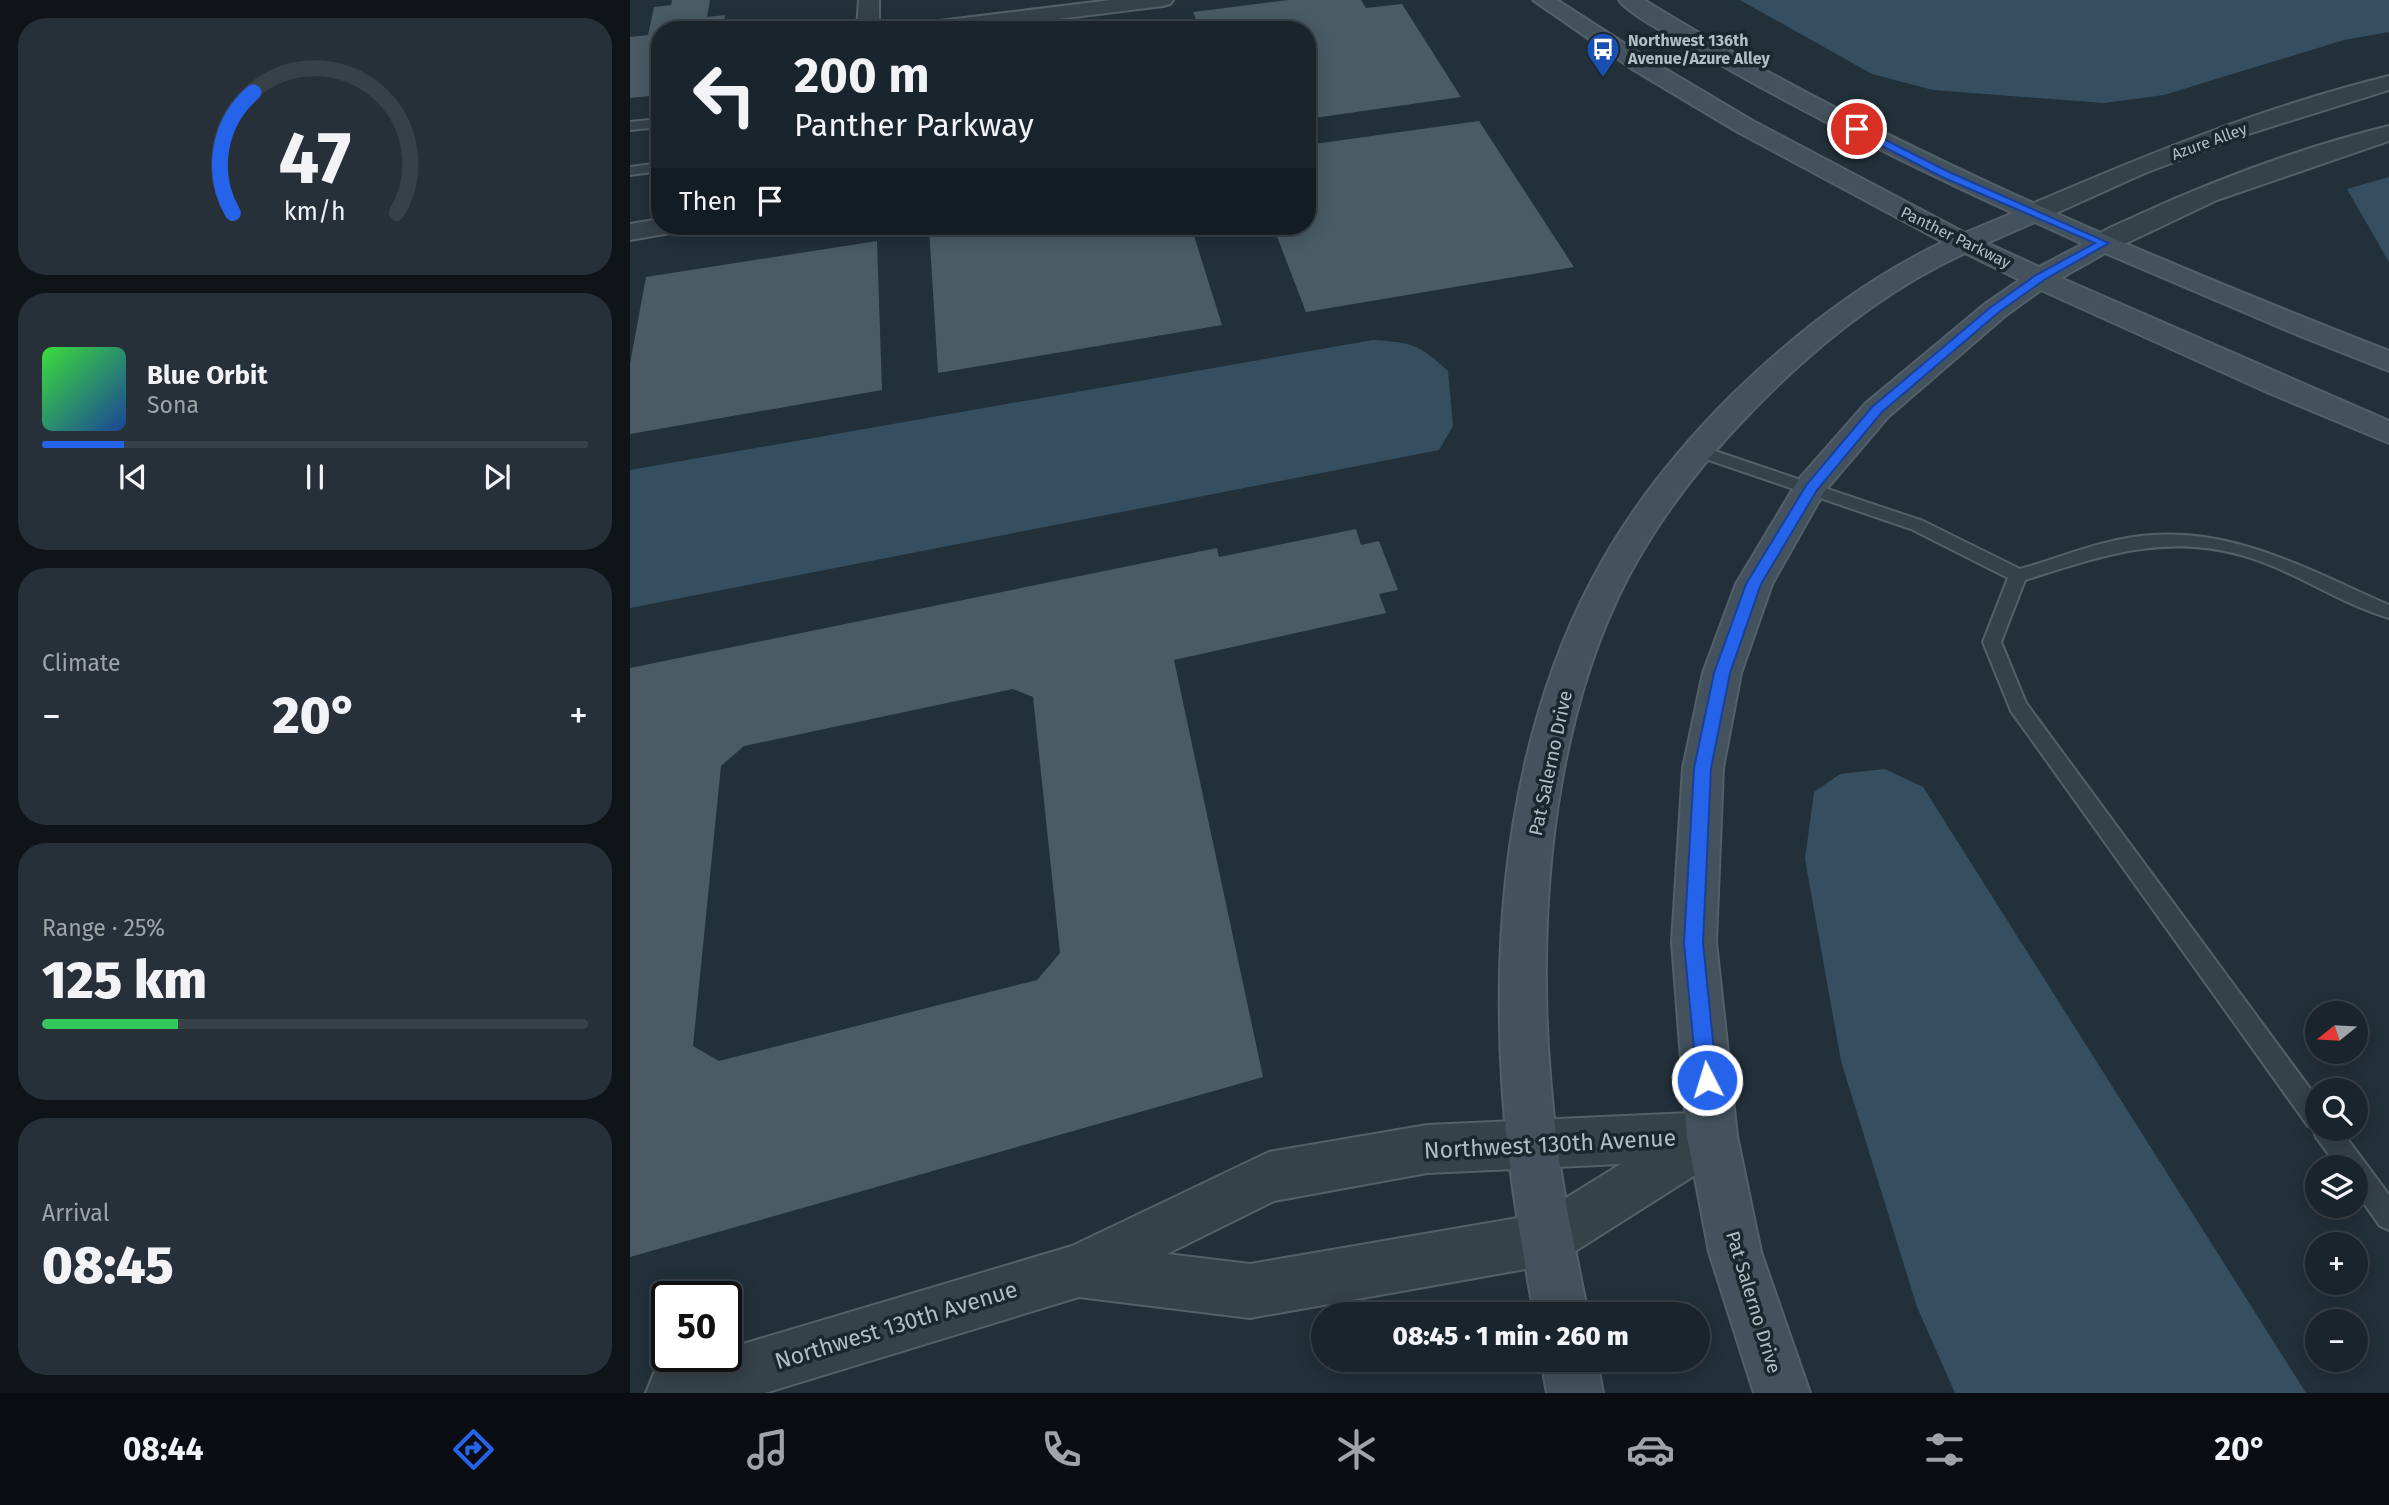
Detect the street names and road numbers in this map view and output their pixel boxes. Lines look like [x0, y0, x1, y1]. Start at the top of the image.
street label: Azure Alley [2169, 119, 2250, 164]
street label: Panther Parkway [1898, 203, 2014, 272]
street label: Pat Salerno Drive [1524, 688, 1577, 838]
street label: Northwest 130th Avenue [1423, 1123, 1677, 1165]
street label: Pat Salerno Drive [1721, 1228, 1786, 1376]
street label: Northwest 130th Avenue [771, 1275, 1021, 1375]

